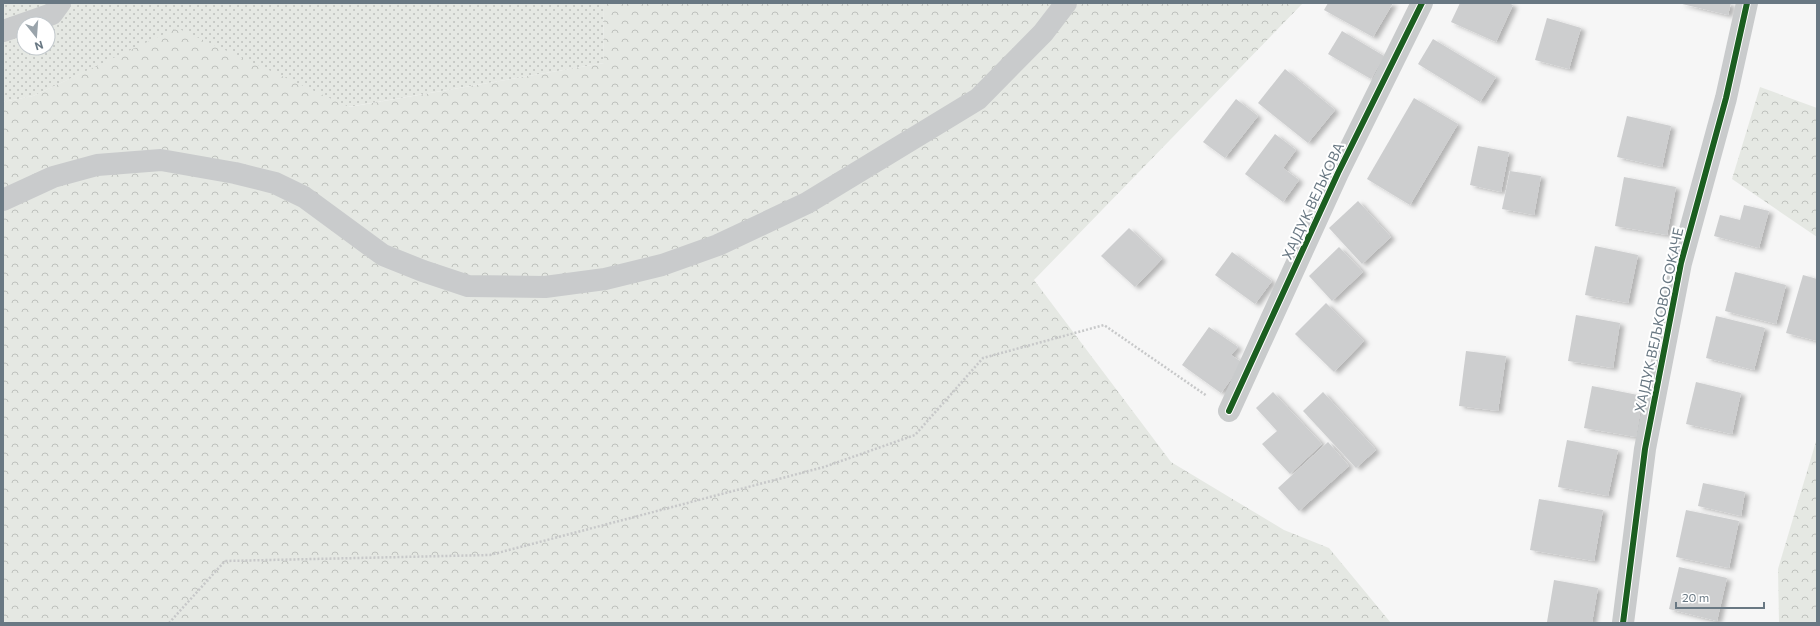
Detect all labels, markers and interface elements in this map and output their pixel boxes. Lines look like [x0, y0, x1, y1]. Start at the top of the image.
north arrow [16, 16, 56, 56]
text: N [33, 39, 45, 53]
street label: ХАЈДУК ВЕЉКОВА [1278, 139, 1347, 262]
street label: ХАЈДУК ВЕЉКОВО СОКАЧЕ [1631, 226, 1686, 414]
scale bar [1676, 584, 1764, 610]
text: 20 m [1682, 590, 1709, 604]

